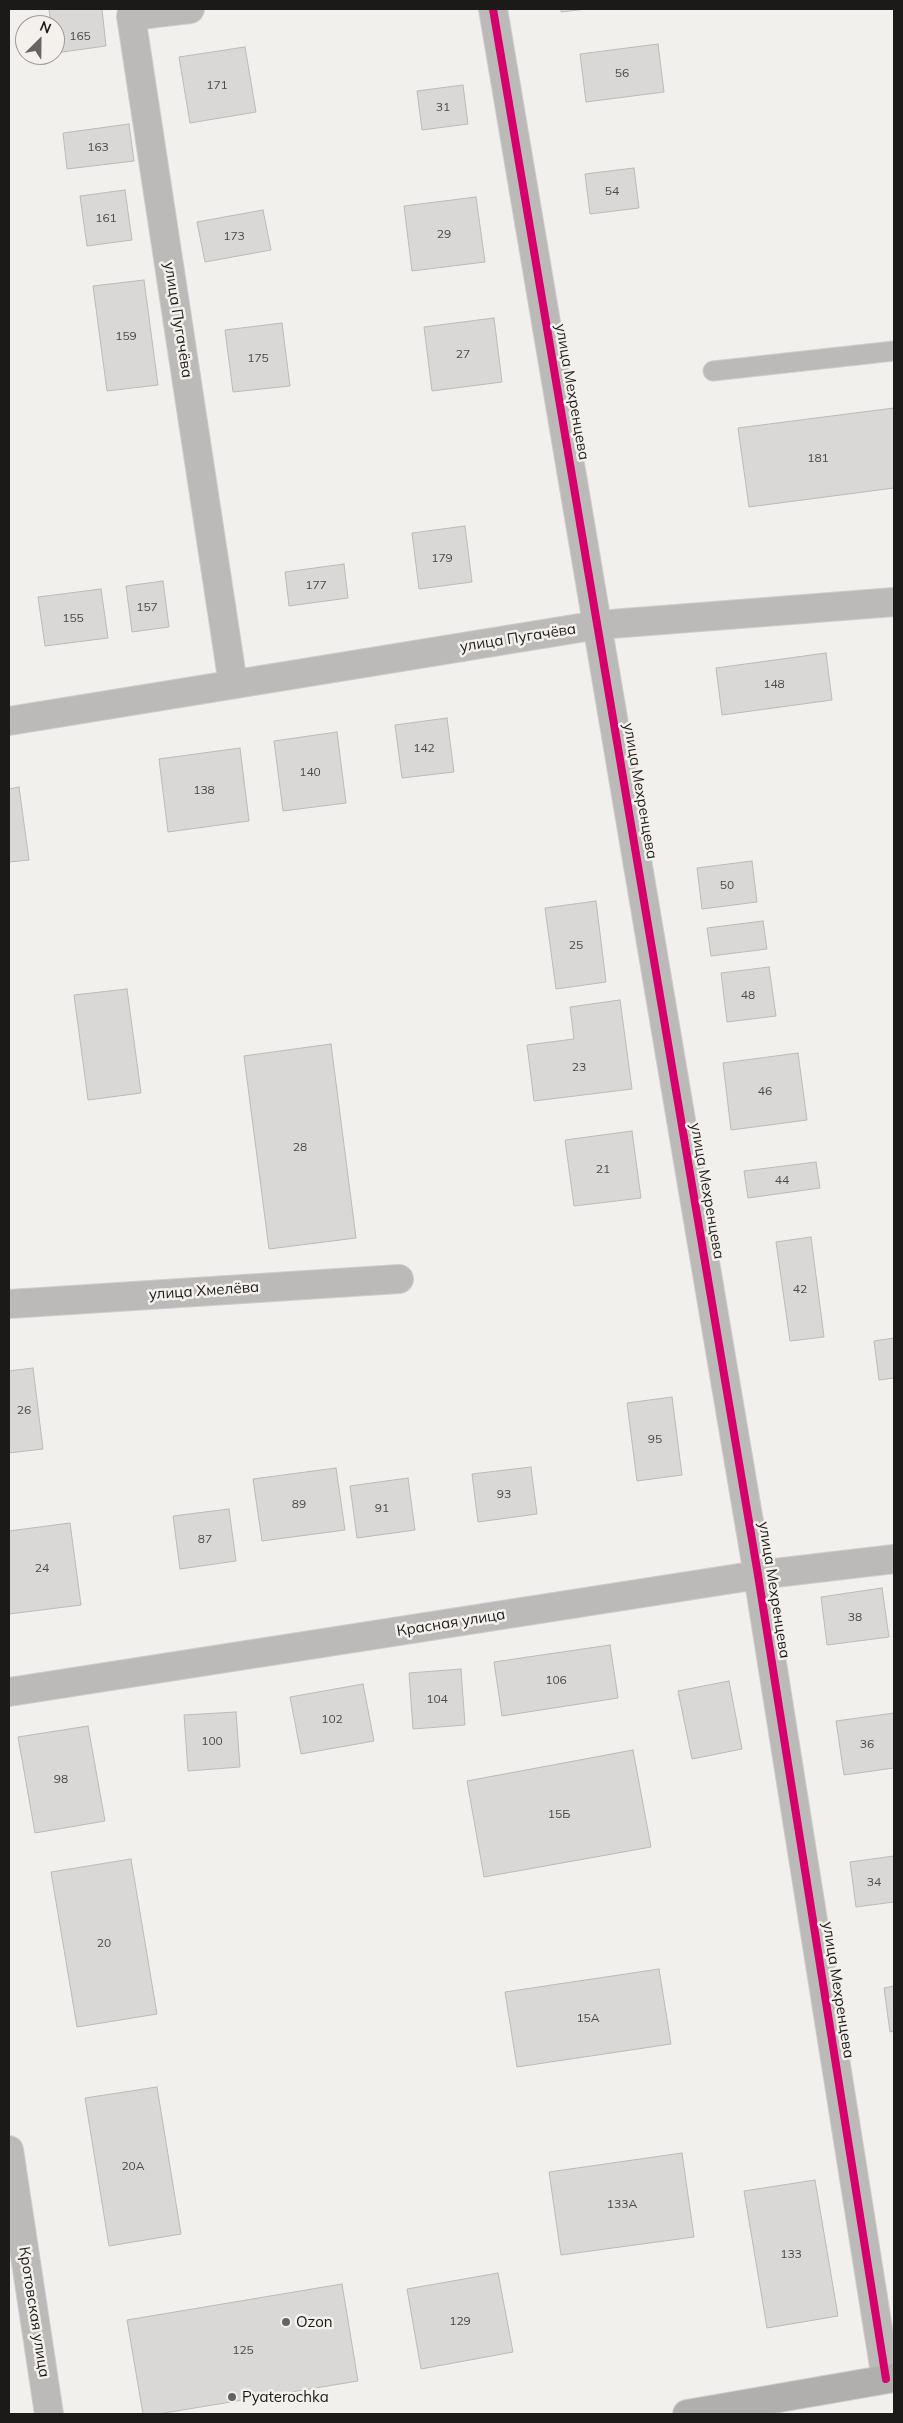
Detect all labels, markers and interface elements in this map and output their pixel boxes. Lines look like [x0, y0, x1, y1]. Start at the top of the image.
north arrow [15, 15, 65, 65]
text: N [37, 17, 54, 37]
house number: 165 [69, 29, 91, 43]
house number: 56 [615, 66, 629, 80]
house number: 171 [206, 78, 228, 92]
house number: 31 [436, 100, 450, 114]
house number: 163 [87, 140, 109, 154]
house number: 54 [605, 184, 619, 198]
house number: 161 [95, 211, 117, 225]
house number: 29 [437, 227, 451, 241]
house number: 173 [223, 229, 245, 243]
street label: улица Пугачёва [160, 261, 196, 379]
street label: улица Мехренцева [551, 322, 593, 462]
house number: 159 [115, 329, 137, 343]
house number: 27 [456, 347, 470, 361]
house number: 175 [247, 351, 269, 365]
house number: 181 [807, 451, 829, 465]
house number: 179 [431, 551, 453, 565]
house number: 177 [305, 578, 327, 592]
house number: 157 [136, 600, 158, 614]
house number: 155 [62, 611, 84, 625]
street label: улица Пугачёва [459, 620, 577, 656]
house number: 148 [763, 677, 785, 691]
street label: улица Мехренцева [619, 721, 661, 861]
house number: 142 [413, 741, 435, 755]
house number: 140 [299, 765, 321, 779]
house number: 138 [193, 783, 215, 797]
house number: 50 [720, 878, 734, 892]
house number: 25 [569, 938, 583, 952]
house number: 48 [741, 988, 755, 1002]
house number: 23 [572, 1060, 586, 1074]
house number: 46 [758, 1084, 772, 1098]
street label: улица Мехренцева [686, 1121, 728, 1261]
house number: 28 [293, 1140, 307, 1154]
house number: 21 [596, 1162, 610, 1176]
house number: 44 [775, 1173, 789, 1187]
street label: улица Хмелёва [148, 1278, 260, 1304]
house number: 42 [793, 1282, 807, 1296]
house number: 26 [17, 1403, 31, 1417]
house number: 95 [648, 1432, 662, 1446]
house number: 93 [497, 1487, 511, 1501]
house number: 89 [292, 1497, 306, 1511]
house number: 91 [375, 1501, 389, 1515]
street label: улица Мехренцева [754, 1520, 794, 1660]
house number: 87 [198, 1532, 212, 1546]
house number: 24 [35, 1561, 49, 1575]
street label: Красная улица [395, 1606, 507, 1640]
house number: 38 [848, 1610, 862, 1624]
house number: 106 [545, 1673, 567, 1687]
house number: 104 [426, 1692, 448, 1706]
house number: 102 [321, 1712, 343, 1726]
house number: 100 [201, 1734, 223, 1748]
house number: 36 [860, 1737, 874, 1751]
house number: 98 [54, 1772, 68, 1786]
house number: 15Б [548, 1807, 570, 1821]
house number: 34 [867, 1875, 881, 1889]
street label: улица Мехренцева [818, 1920, 858, 2060]
house number: 20 [97, 1936, 111, 1950]
house number: 15А [576, 2011, 600, 2025]
house number: 20А [121, 2159, 145, 2173]
house number: 133А [607, 2197, 637, 2211]
street label: Кротовская улица [15, 2245, 53, 2379]
house number: 133 [780, 2247, 802, 2261]
place label: Ozon [296, 2313, 333, 2331]
house number: 129 [449, 2314, 471, 2328]
marker: Ozon [280, 2316, 292, 2328]
house number: 125 [232, 2343, 254, 2357]
place label: Pyaterochka [242, 2388, 329, 2406]
marker: Pyaterochka [226, 2391, 238, 2403]

